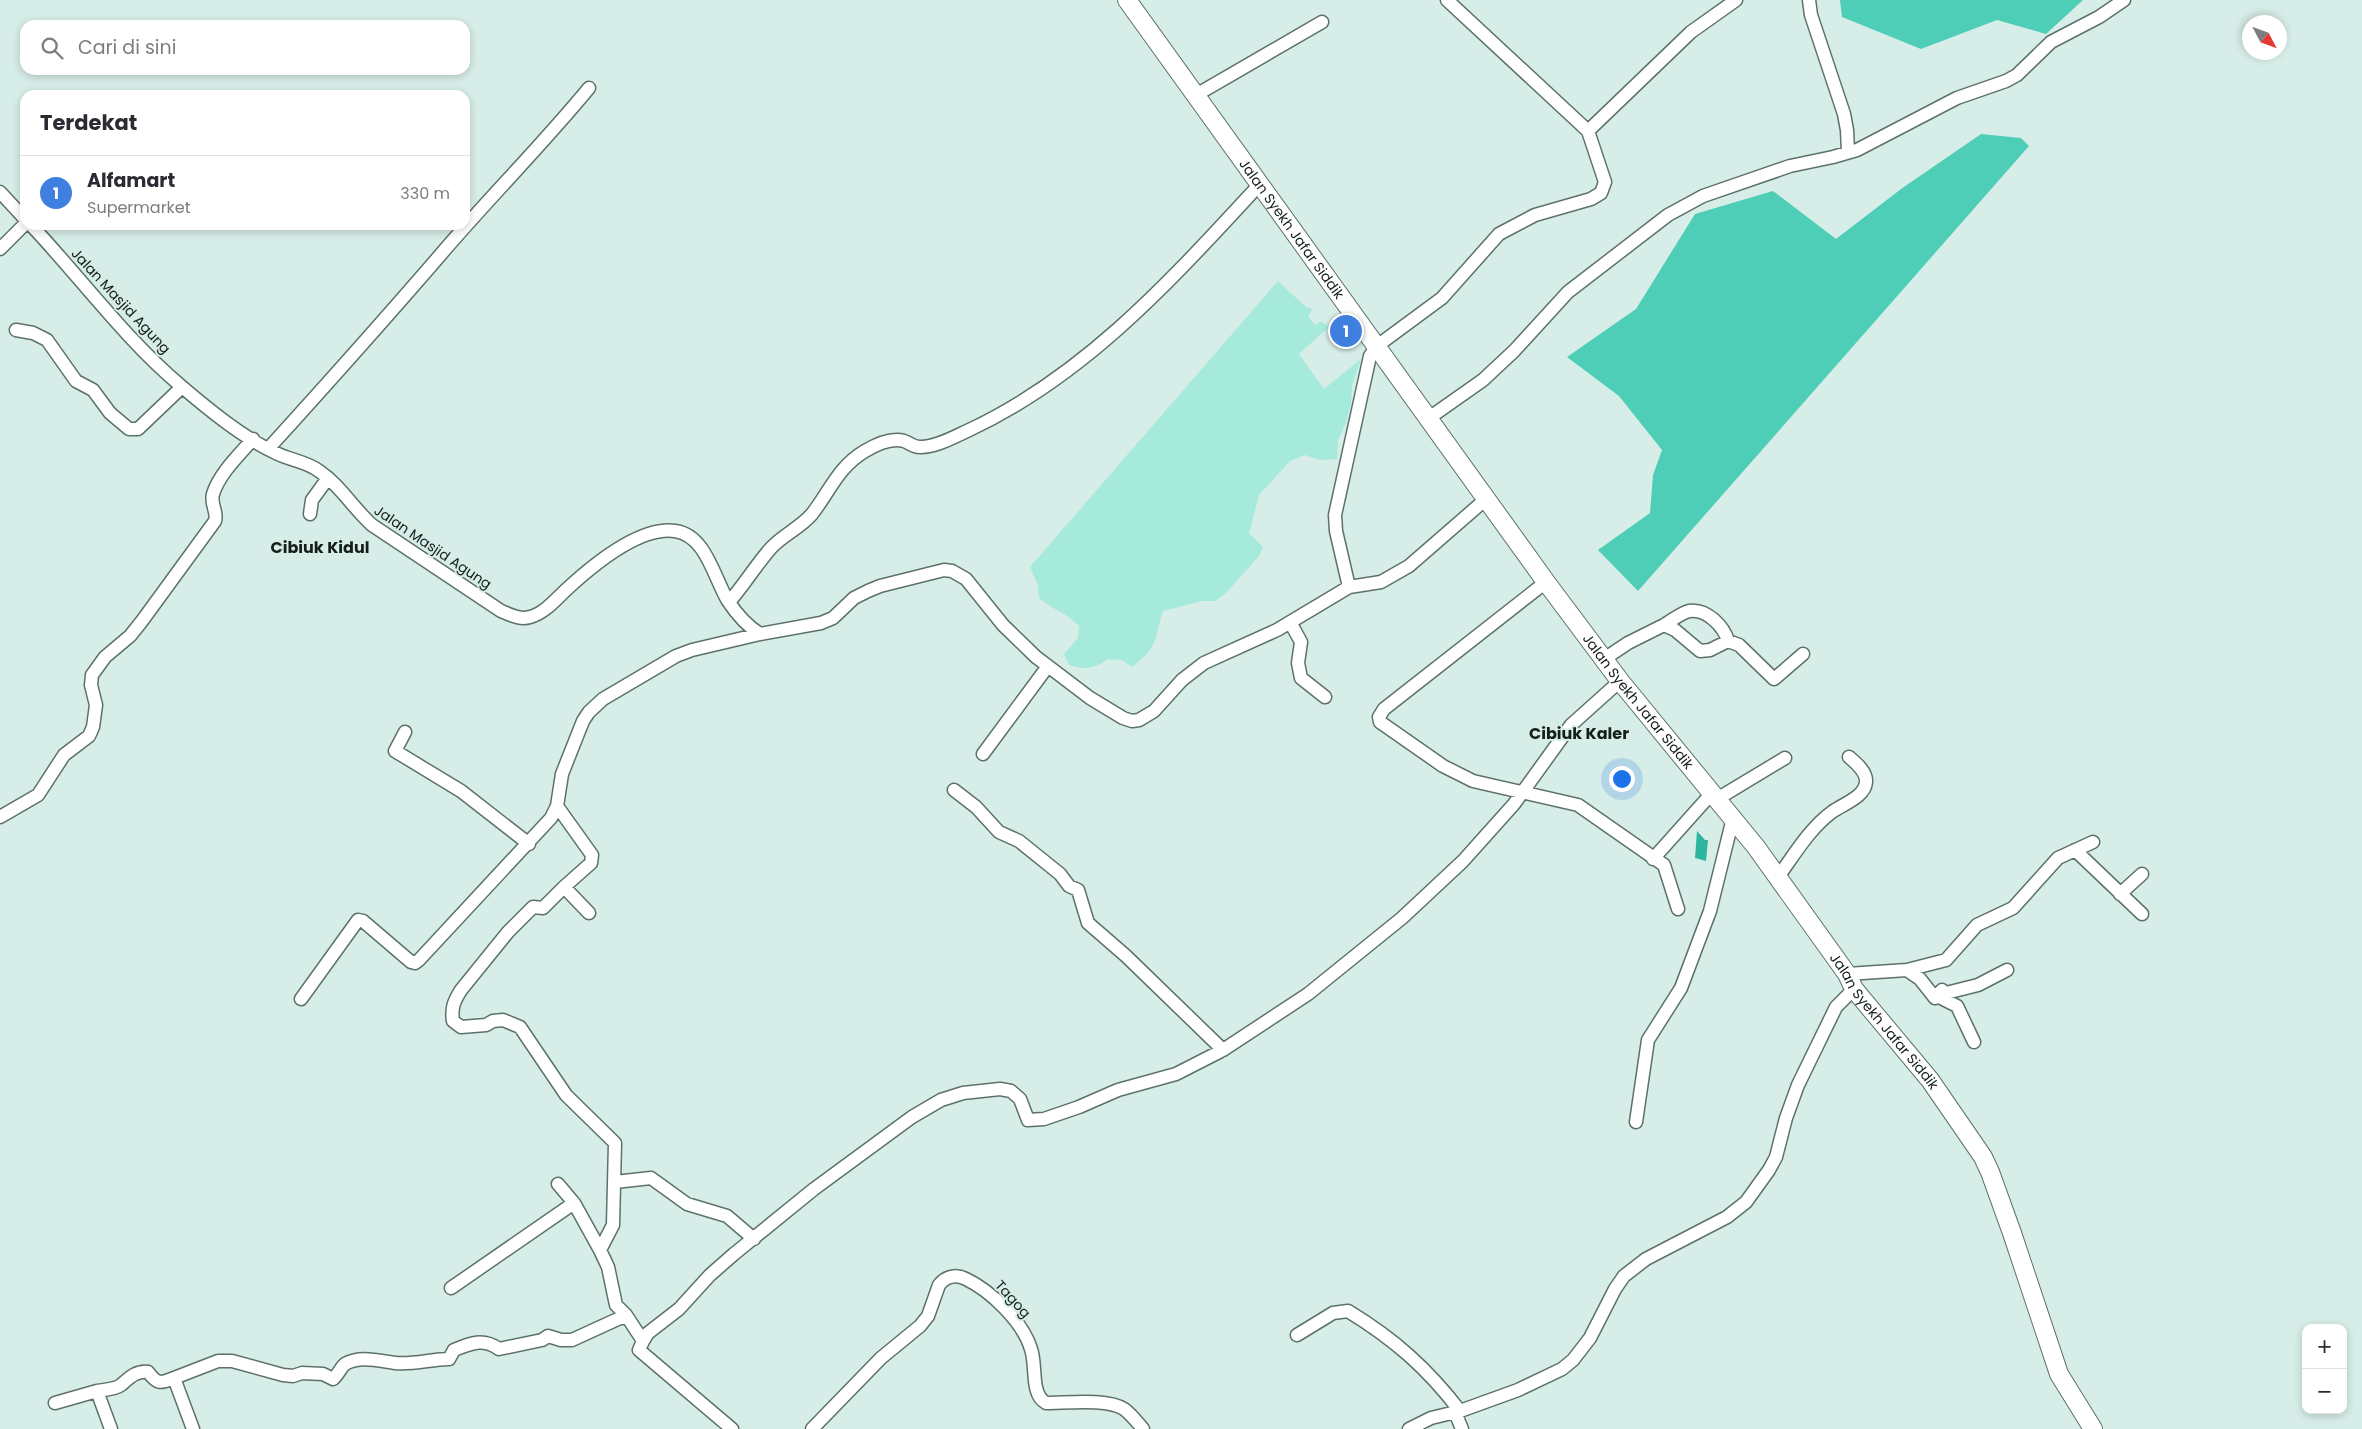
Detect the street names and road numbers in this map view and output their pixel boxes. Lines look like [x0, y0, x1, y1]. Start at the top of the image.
street label: Jalan Syekh Jafar Siddik [1234, 155, 1350, 304]
street label: Jalan Masjid Agung [67, 244, 175, 358]
street label: Jalan Masjid Agung [370, 500, 496, 594]
street label: Jalan Syekh Jafar Siddik [1578, 629, 1699, 774]
street label: Jalan Syekh Jafar Siddik [1825, 949, 1944, 1094]
street label: Tagog [991, 1276, 1035, 1322]

